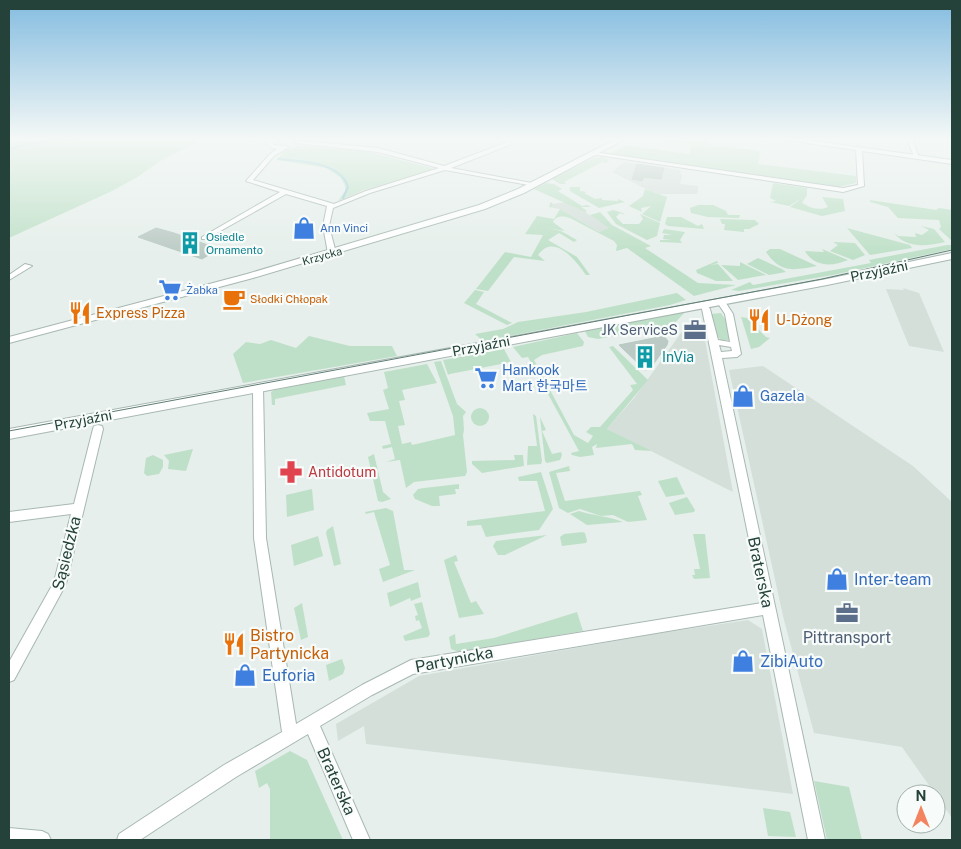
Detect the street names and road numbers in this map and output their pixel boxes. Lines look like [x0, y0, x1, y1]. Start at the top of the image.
street label: Krzycka [301, 245, 343, 267]
street label: Przyjaźni [849, 257, 909, 285]
street label: Przyjaźni [451, 333, 511, 359]
street label: Przyjaźni [53, 407, 113, 433]
street label: Sąsiedzka [48, 514, 85, 592]
street label: Braterska [744, 535, 777, 609]
street label: Partynicka [413, 643, 495, 676]
street label: Braterska [313, 744, 360, 818]

